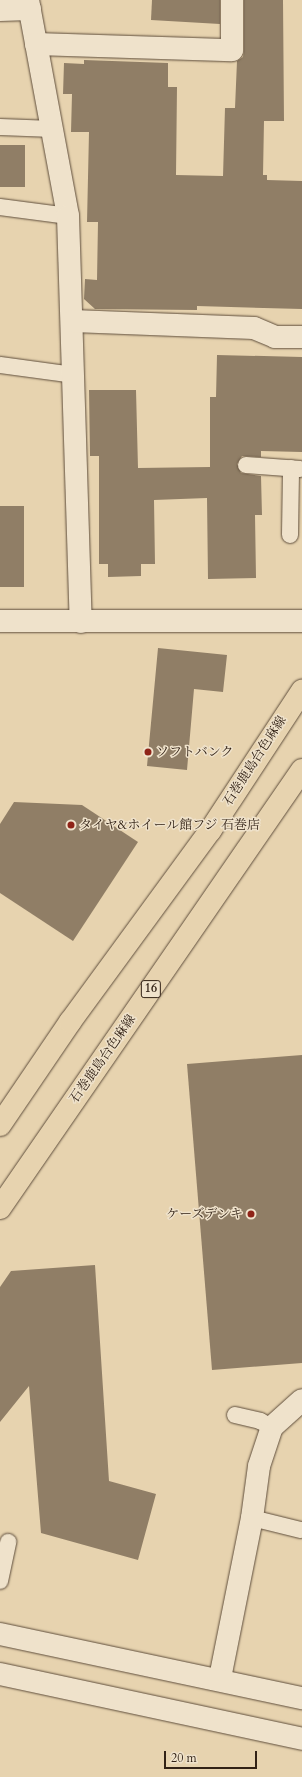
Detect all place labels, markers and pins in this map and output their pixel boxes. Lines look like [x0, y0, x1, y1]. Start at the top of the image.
place label: ソフトバンク [156, 744, 234, 760]
marker: ソフトバンク [143, 747, 153, 757]
place label: タイヤ&ホイール館フジ 石巻店 [79, 817, 261, 833]
marker: タイヤ&ホイール館フジ 石巻店 [66, 820, 76, 830]
place label: ケーズデンキ [165, 1206, 243, 1222]
marker: ケーズデンキ [246, 1209, 256, 1219]

